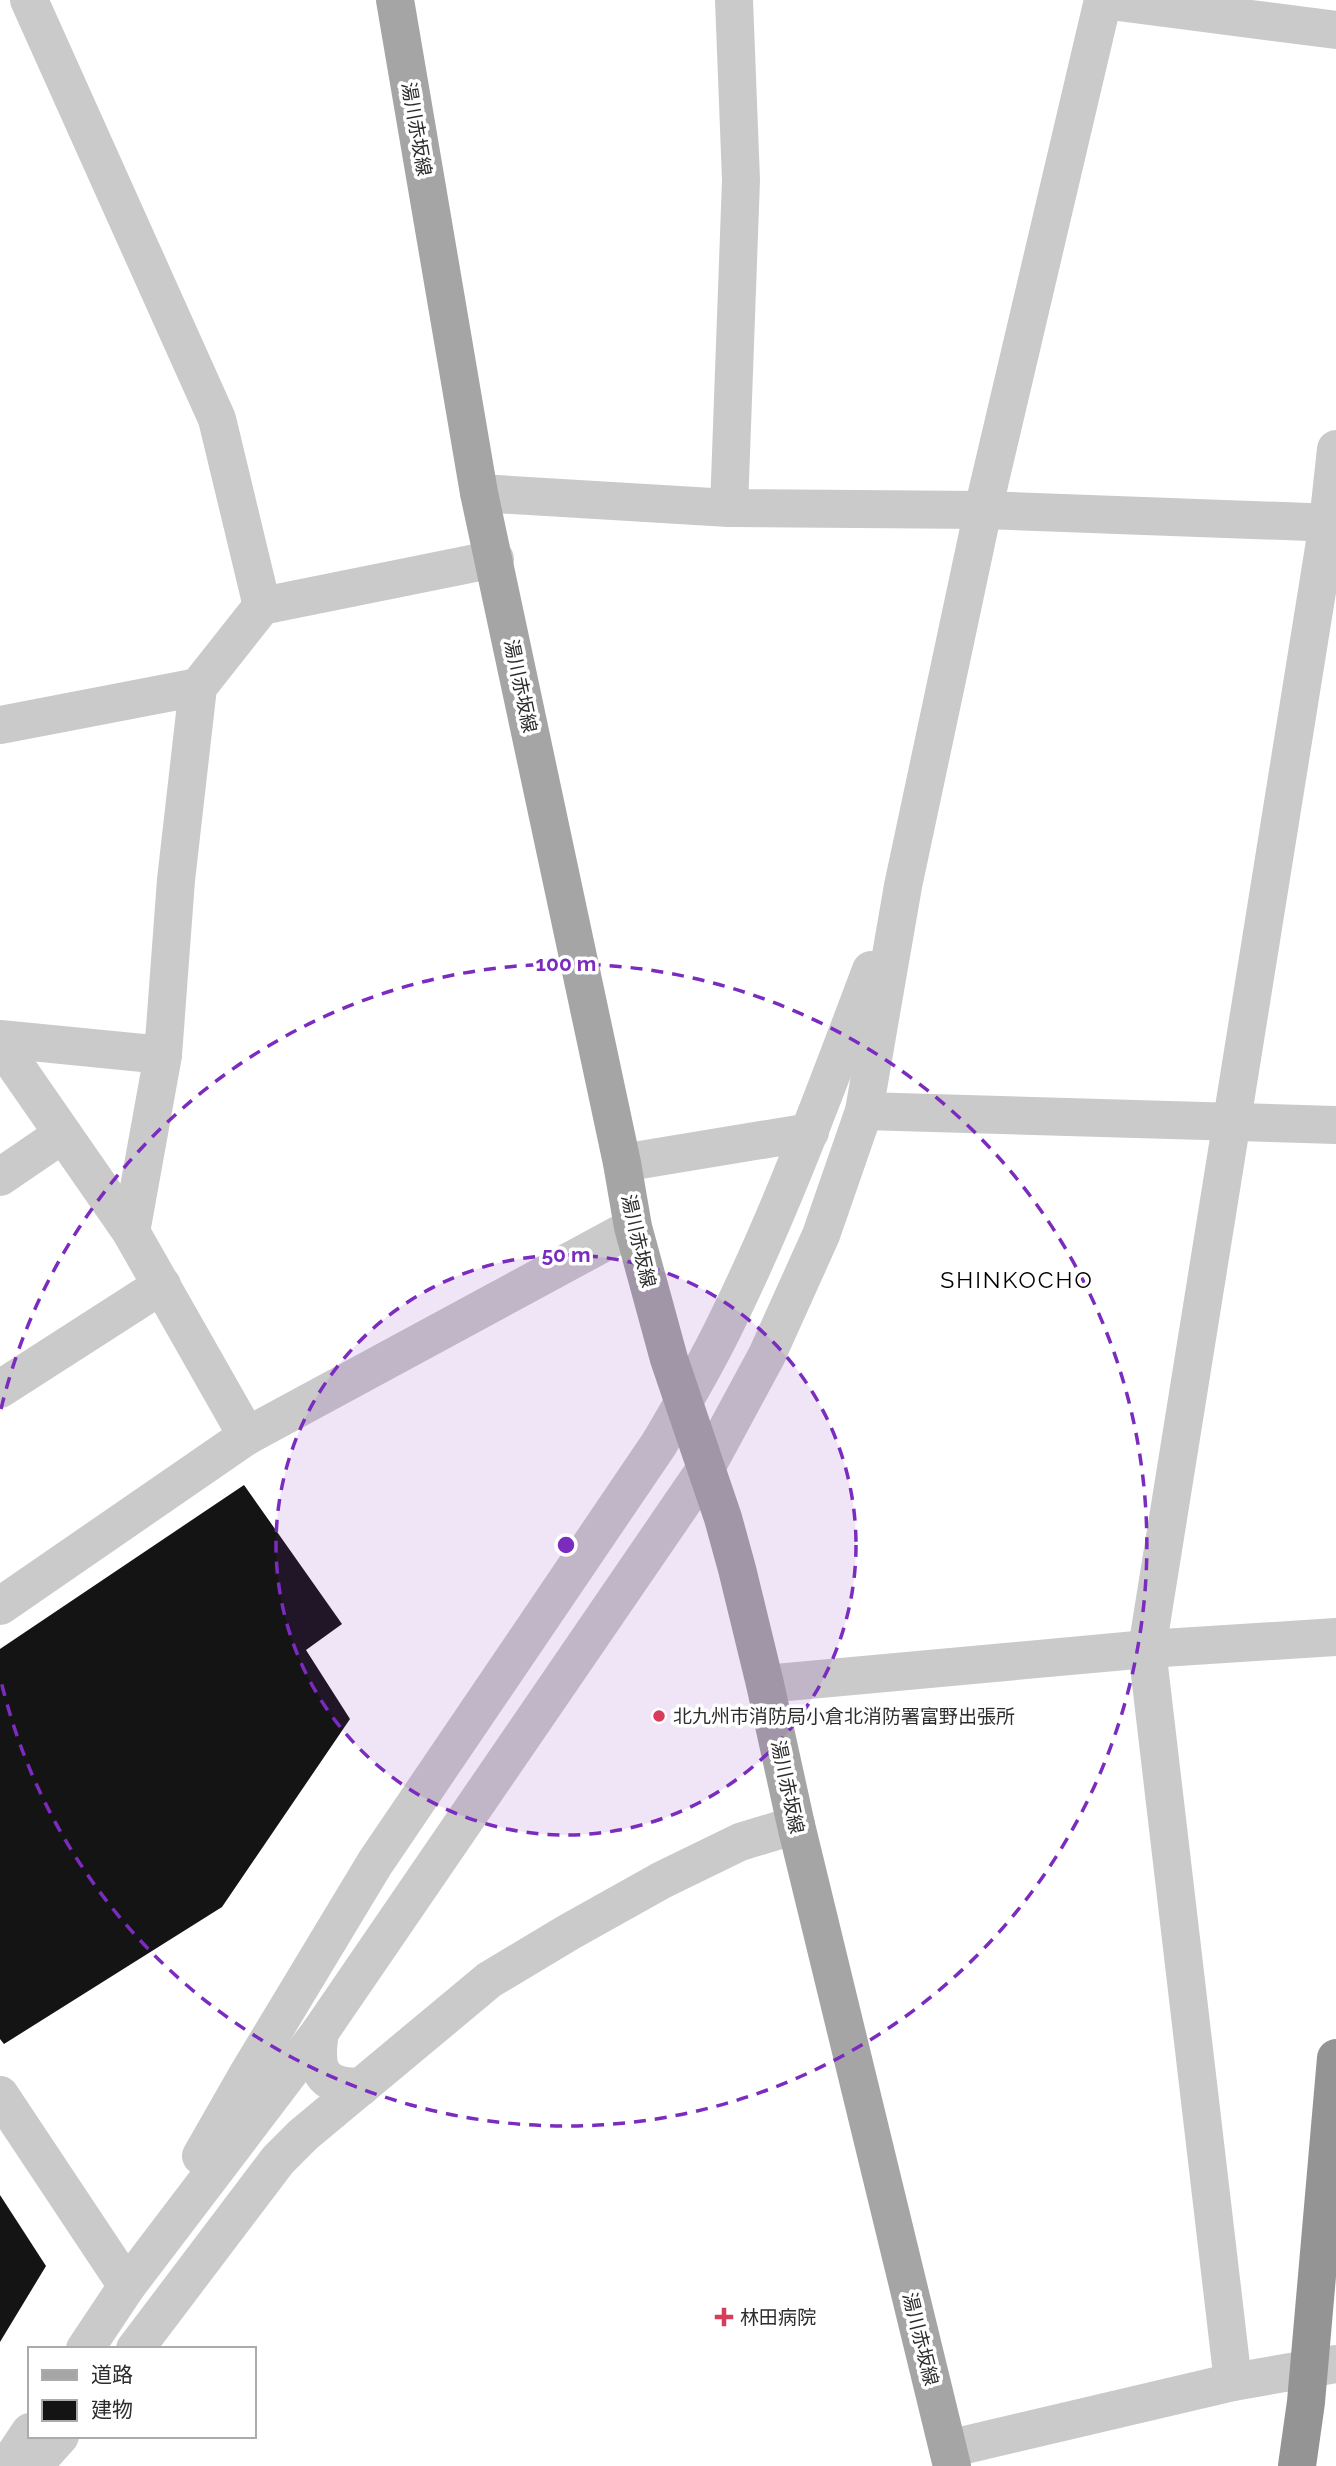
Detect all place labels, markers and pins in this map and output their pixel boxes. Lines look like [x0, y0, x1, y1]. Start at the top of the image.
centre of rings [554, 1533, 578, 1557]
place label: 北九州市消防局小倉北消防署富野出張所 [673, 1705, 1015, 1727]
marker: 北九州市消防局小倉北消防署富野出張所 [651, 1708, 667, 1724]
place label: 林田病院 [740, 2306, 816, 2328]
marker: 林田病院 [714, 2307, 734, 2327]

